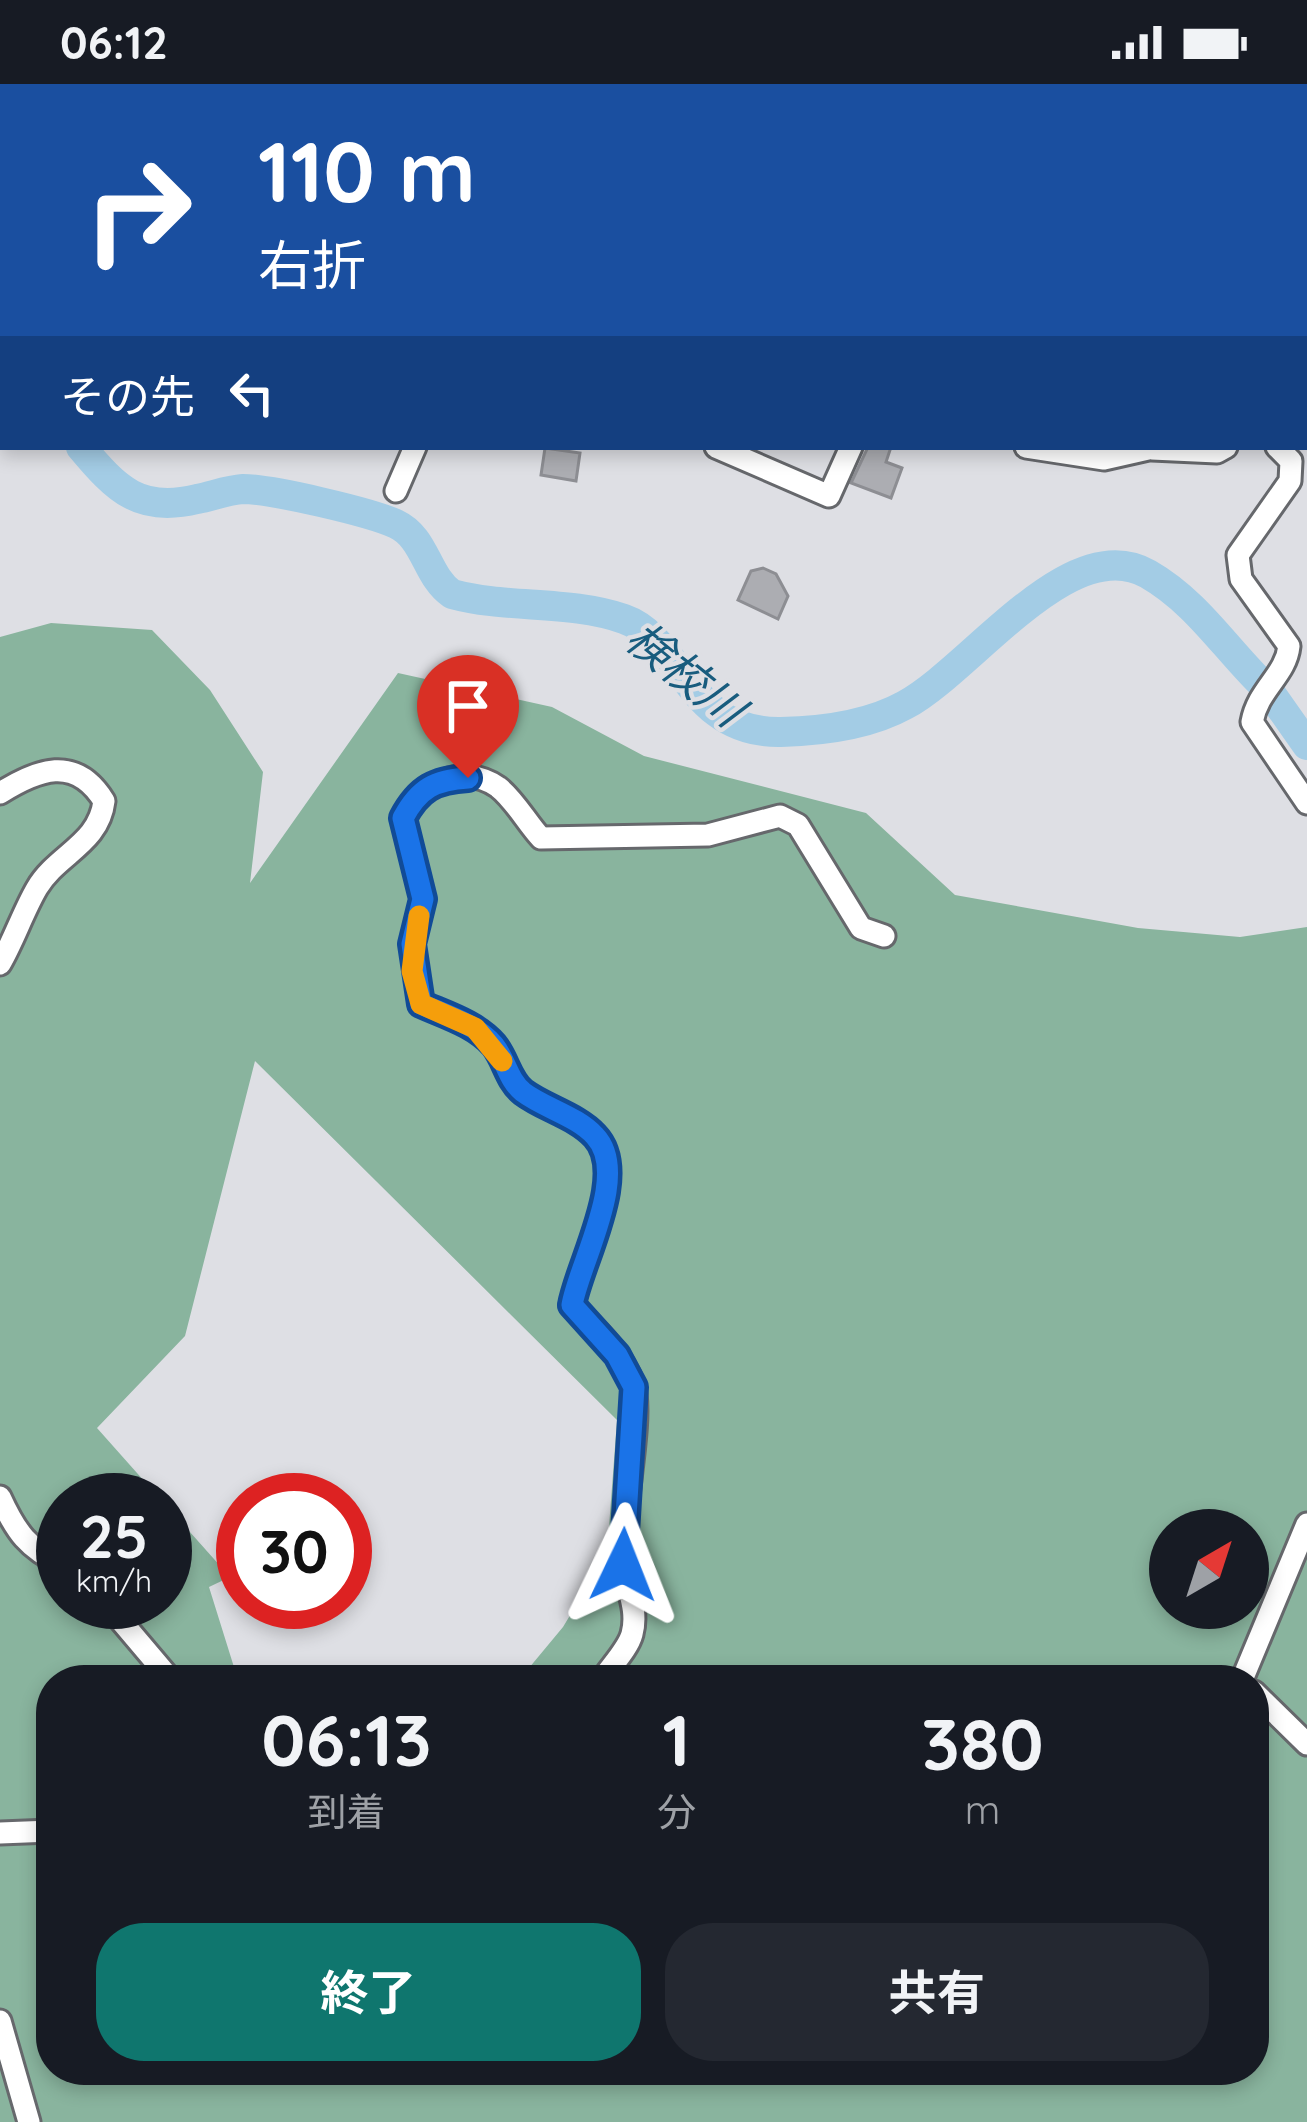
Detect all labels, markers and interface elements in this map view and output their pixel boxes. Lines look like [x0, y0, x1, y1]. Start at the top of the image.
text: 06:12 [60, 14, 168, 70]
text: 110 m [258, 118, 476, 223]
icon: right [60, 132, 216, 288]
text: 右折 [258, 231, 366, 299]
icon: left [219, 360, 285, 426]
text: その先 [60, 368, 195, 424]
water label: 検校川 [616, 609, 759, 740]
pin [417, 655, 519, 778]
icon: arrive [435, 673, 501, 739]
speed limit sign: 30 [216, 1473, 372, 1629]
text: 25 [80, 1498, 148, 1573]
position arrow [560, 1502, 686, 1628]
north arrow [1149, 1509, 1269, 1629]
map controls [1149, 1509, 1269, 1629]
text: km/h [76, 1562, 152, 1600]
text: 06:13 [261, 1694, 432, 1784]
text: 1 [662, 1694, 691, 1784]
text: 380 [921, 1698, 1044, 1788]
text: m [965, 1785, 1000, 1834]
text: 到着 [307, 1787, 386, 1836]
text: 分 [657, 1787, 696, 1836]
button: 終了 [96, 1923, 641, 2061]
button: 共有 [665, 1923, 1209, 2061]

